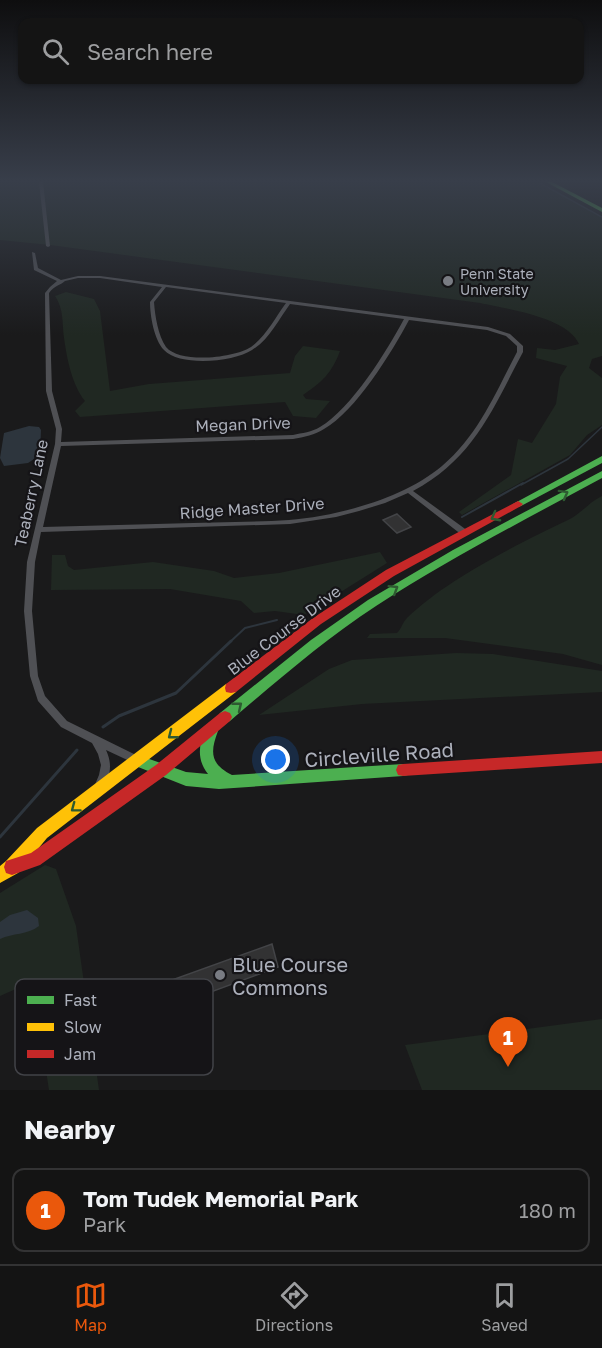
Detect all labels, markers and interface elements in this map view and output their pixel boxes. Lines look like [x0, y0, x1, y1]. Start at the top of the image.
search box [18, 18, 584, 84]
icon: search [39, 35, 72, 68]
text: Search here [87, 38, 213, 65]
place label: Penn State University [460, 265, 534, 298]
marker: Penn State University [441, 274, 455, 288]
street label: Megan Drive [195, 412, 291, 436]
street label: Teaberry Lane [10, 437, 52, 549]
one-way arrow [558, 490, 568, 501]
street label: Ridge Master Drive [179, 493, 325, 523]
one-way arrow [491, 510, 501, 521]
street label: Blue Course Drive [223, 581, 345, 679]
one-way arrow [388, 585, 398, 597]
one-way arrow [231, 702, 242, 713]
one-way arrow [168, 728, 179, 739]
street label: Circleville Road [304, 737, 454, 771]
your location [261, 745, 290, 774]
one-way arrow [70, 801, 81, 812]
place label: Blue Course Commons [232, 952, 348, 999]
marker: Blue Course Commons [213, 968, 227, 982]
legend [15, 979, 213, 1075]
text: Fast [64, 990, 97, 1010]
text: Slow [64, 1017, 102, 1037]
pin: 1 [488, 1018, 528, 1067]
text: Jam [64, 1044, 96, 1064]
text: Nearby [24, 1114, 115, 1145]
text: Tom Tudek Memorial Park [83, 1185, 359, 1212]
text: 1 [40, 1198, 51, 1222]
text: 180 m [519, 1198, 576, 1222]
text: Park [83, 1212, 126, 1236]
tab: Map [74, 1279, 107, 1335]
tab: Directions [255, 1279, 333, 1335]
tab: Saved [481, 1279, 528, 1335]

